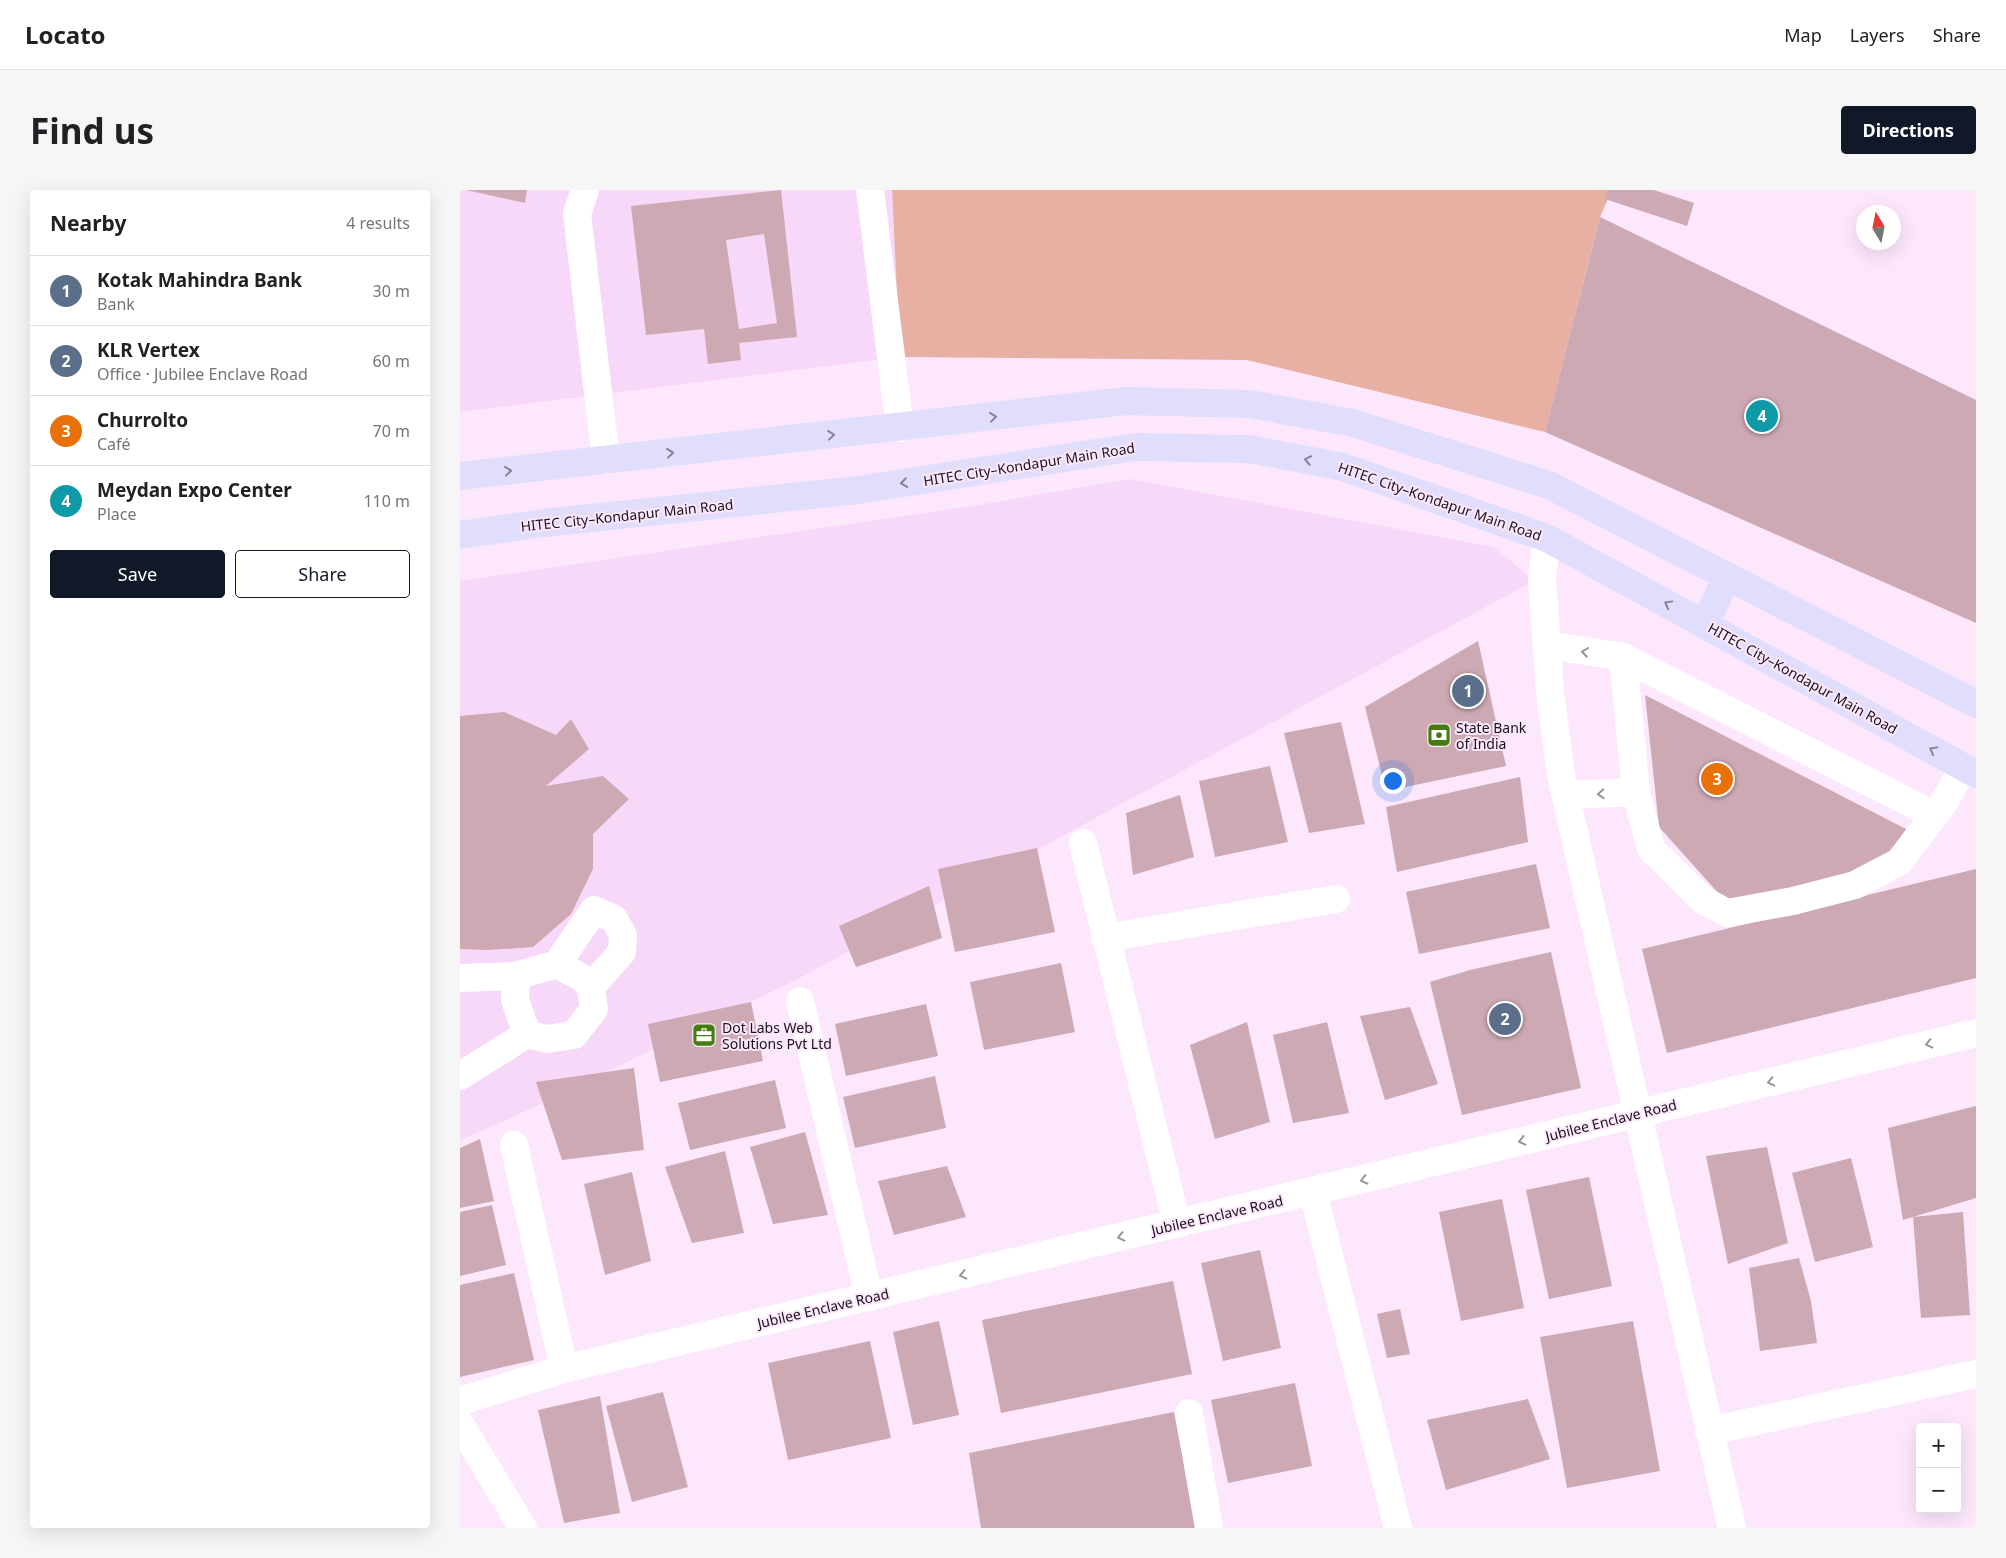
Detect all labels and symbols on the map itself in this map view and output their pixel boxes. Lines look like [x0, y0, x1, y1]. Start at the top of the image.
north arrow [1856, 205, 1901, 250]
pin: 4 [1746, 397, 1778, 435]
one-way arrow [989, 412, 997, 423]
one-way arrow [828, 430, 836, 441]
street label: HITEC City–Kondapur Main Road [922, 438, 1136, 490]
one-way arrow [666, 448, 674, 459]
one-way arrow [1304, 455, 1312, 466]
street label: HITEC City–Kondapur Main Road [1336, 457, 1544, 545]
one-way arrow [505, 466, 513, 477]
one-way arrow [900, 477, 909, 487]
street label: HITEC City–Kondapur Main Road [520, 494, 734, 536]
one-way arrow [1665, 600, 1674, 610]
street label: HITEC City–Kondapur Main Road [1705, 618, 1901, 738]
one-way arrow [1580, 647, 1589, 657]
pin: 1 [1452, 672, 1484, 710]
place label: State Bank of India [1456, 718, 1527, 753]
bank icon: State Bank of India [1426, 722, 1452, 748]
one-way arrow [1930, 746, 1939, 756]
pin: 3 [1701, 760, 1733, 798]
your location [1380, 768, 1406, 794]
one-way arrow [1597, 788, 1605, 799]
pin: 2 [1489, 1000, 1521, 1038]
place label: Dot Labs Web Solutions Pvt Ltd [722, 1018, 832, 1053]
office icon: Dot Labs Web Solutions Pvt Ltd [691, 1022, 717, 1048]
one-way arrow [1924, 1038, 1933, 1049]
one-way arrow [1766, 1076, 1775, 1087]
street label: Jubilee Enclave Road [1541, 1094, 1679, 1146]
one-way arrow [1519, 1136, 1527, 1146]
one-way arrow [1360, 1174, 1369, 1185]
street label: Jubilee Enclave Road [1147, 1191, 1285, 1240]
one-way arrow [1117, 1231, 1126, 1242]
one-way arrow [958, 1269, 967, 1280]
street label: Jubilee Enclave Road [753, 1284, 891, 1333]

